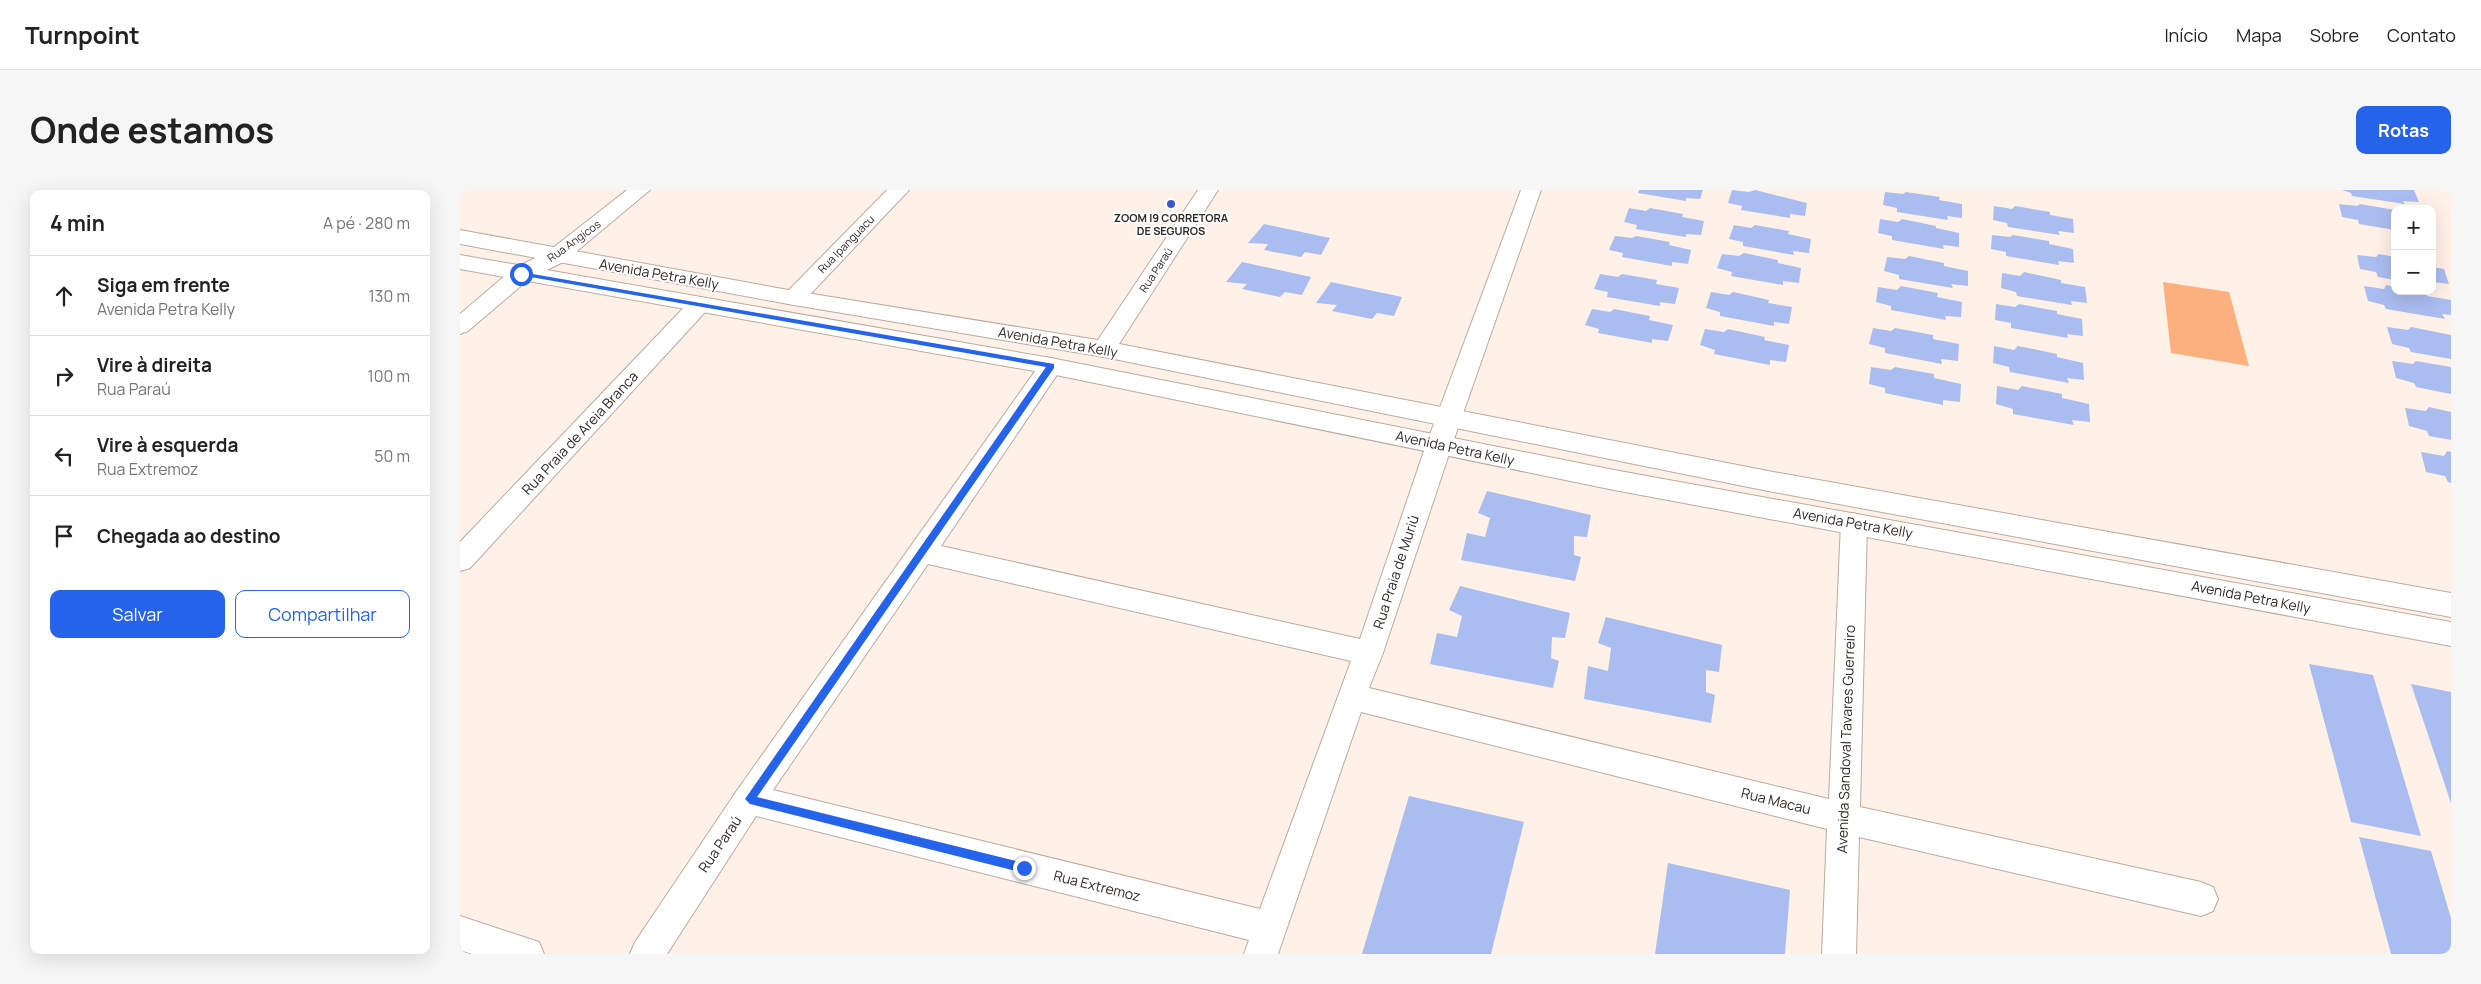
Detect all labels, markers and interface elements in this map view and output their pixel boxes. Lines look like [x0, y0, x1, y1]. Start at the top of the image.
text: Turnpoint [25, 18, 140, 51]
text: Início [2164, 23, 2208, 47]
text: Mapa [2236, 23, 2282, 47]
text: Sobre [2310, 23, 2359, 47]
text: Contato [2387, 23, 2456, 47]
text: Onde estamos [30, 106, 274, 154]
button: Rotas [2356, 106, 2451, 154]
marker: ZOOM I9 CORRETORA DE SEGUROS [1165, 198, 1177, 210]
map controls [2391, 205, 2436, 295]
button: + [2391, 205, 2436, 250]
text: 4 min [50, 209, 105, 237]
place label: ZOOM I9 CORRETORA DE SEGUROS [1114, 210, 1229, 238]
street label: Rua Ipanguacu [814, 211, 877, 276]
text: A pé · 280 m [323, 212, 410, 234]
street label: Rua Angicos [544, 216, 604, 265]
street label: Rua Paraú [1135, 244, 1176, 295]
button: − [2391, 250, 2436, 295]
street label: Avenida Petra Kelly [598, 254, 721, 293]
route start [510, 263, 533, 286]
text: Siga em frente [97, 272, 230, 298]
icon: ahead [50, 282, 78, 310]
text: 130 m [368, 285, 410, 307]
text: Avenida Petra Kelly [97, 298, 235, 320]
street label: Avenida Petra Kelly [997, 322, 1120, 361]
text: Vire à direita [97, 352, 212, 378]
icon: right [50, 362, 78, 390]
text: 100 m [367, 365, 410, 387]
street label: Rua Praia de Areia Branca [517, 367, 642, 499]
text: Rua Paraú [97, 378, 171, 400]
street label: Avenida Petra Kelly [1394, 426, 1517, 470]
text: Vire à esquerda [97, 432, 238, 458]
icon: left [50, 442, 78, 470]
text: 50 m [374, 445, 410, 467]
text: Rua Extremoz [97, 458, 199, 480]
street label: Avenida Petra Kelly [1792, 503, 1915, 542]
street label: Rua Praia de Muriú [1368, 513, 1423, 631]
icon: arrive [50, 522, 78, 550]
text: Chegada ao destino [97, 523, 280, 549]
street label: Avenida Petra Kelly [2190, 576, 2313, 617]
button: Salvar [50, 590, 225, 638]
button: Compartilhar [235, 590, 410, 638]
street label: Avenida Sandoval Tavares Guerreiro [1832, 624, 1859, 854]
street label: Rua Macau [1739, 783, 1813, 818]
street label: Rua Paraú [694, 812, 745, 876]
route end [1013, 857, 1036, 880]
street label: Rua Extremoz [1052, 866, 1143, 905]

